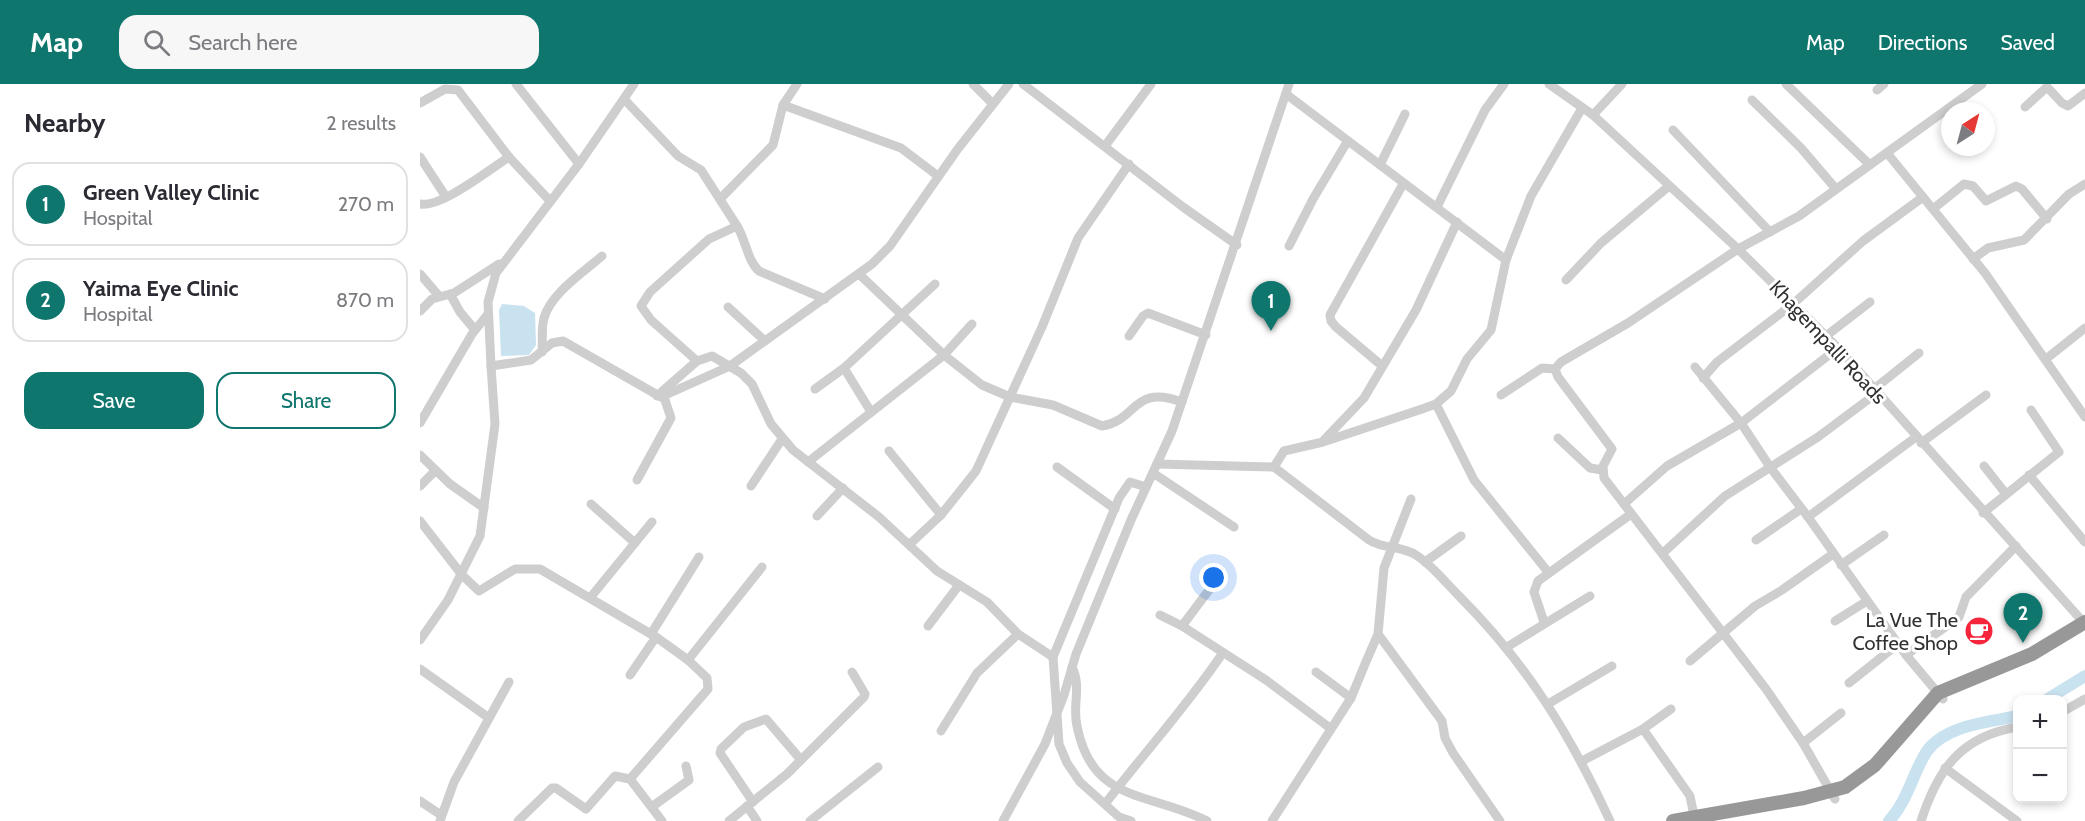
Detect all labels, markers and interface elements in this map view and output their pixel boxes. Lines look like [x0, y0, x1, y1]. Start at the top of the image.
search box [119, 15, 539, 69]
text: Map [30, 25, 83, 59]
icon: search [140, 26, 173, 59]
text: Search here [188, 29, 297, 56]
text: Map [1806, 30, 1845, 55]
text: Directions [1878, 30, 1967, 55]
text: Saved [2000, 30, 2055, 55]
north arrow [1941, 102, 1995, 156]
text: Nearby [24, 107, 105, 139]
text: 2 results [326, 111, 396, 135]
text: Green Valley Clinic [83, 179, 259, 206]
text: 1 [42, 192, 49, 216]
text: 270 m [338, 192, 394, 216]
text: Hospital [83, 206, 153, 230]
text: Yaima Eye Clinic [83, 275, 239, 302]
street label: Khagempalli Roads [1765, 275, 1891, 409]
pin: 1 [1252, 282, 1290, 331]
text: 2 [40, 288, 51, 312]
text: 870 m [336, 288, 394, 312]
text: Hospital [83, 302, 153, 326]
button: Save [24, 372, 204, 429]
button: Share [216, 372, 396, 429]
your location [1199, 563, 1228, 592]
pin: 2 [2004, 594, 2042, 643]
place label: La Vue The Coffee Shop [1853, 608, 1958, 655]
cafe icon: La Vue The Coffee Shop [1963, 615, 1995, 647]
map controls [2013, 695, 2067, 803]
button: + [2013, 695, 2067, 749]
button: − [2013, 749, 2067, 803]

